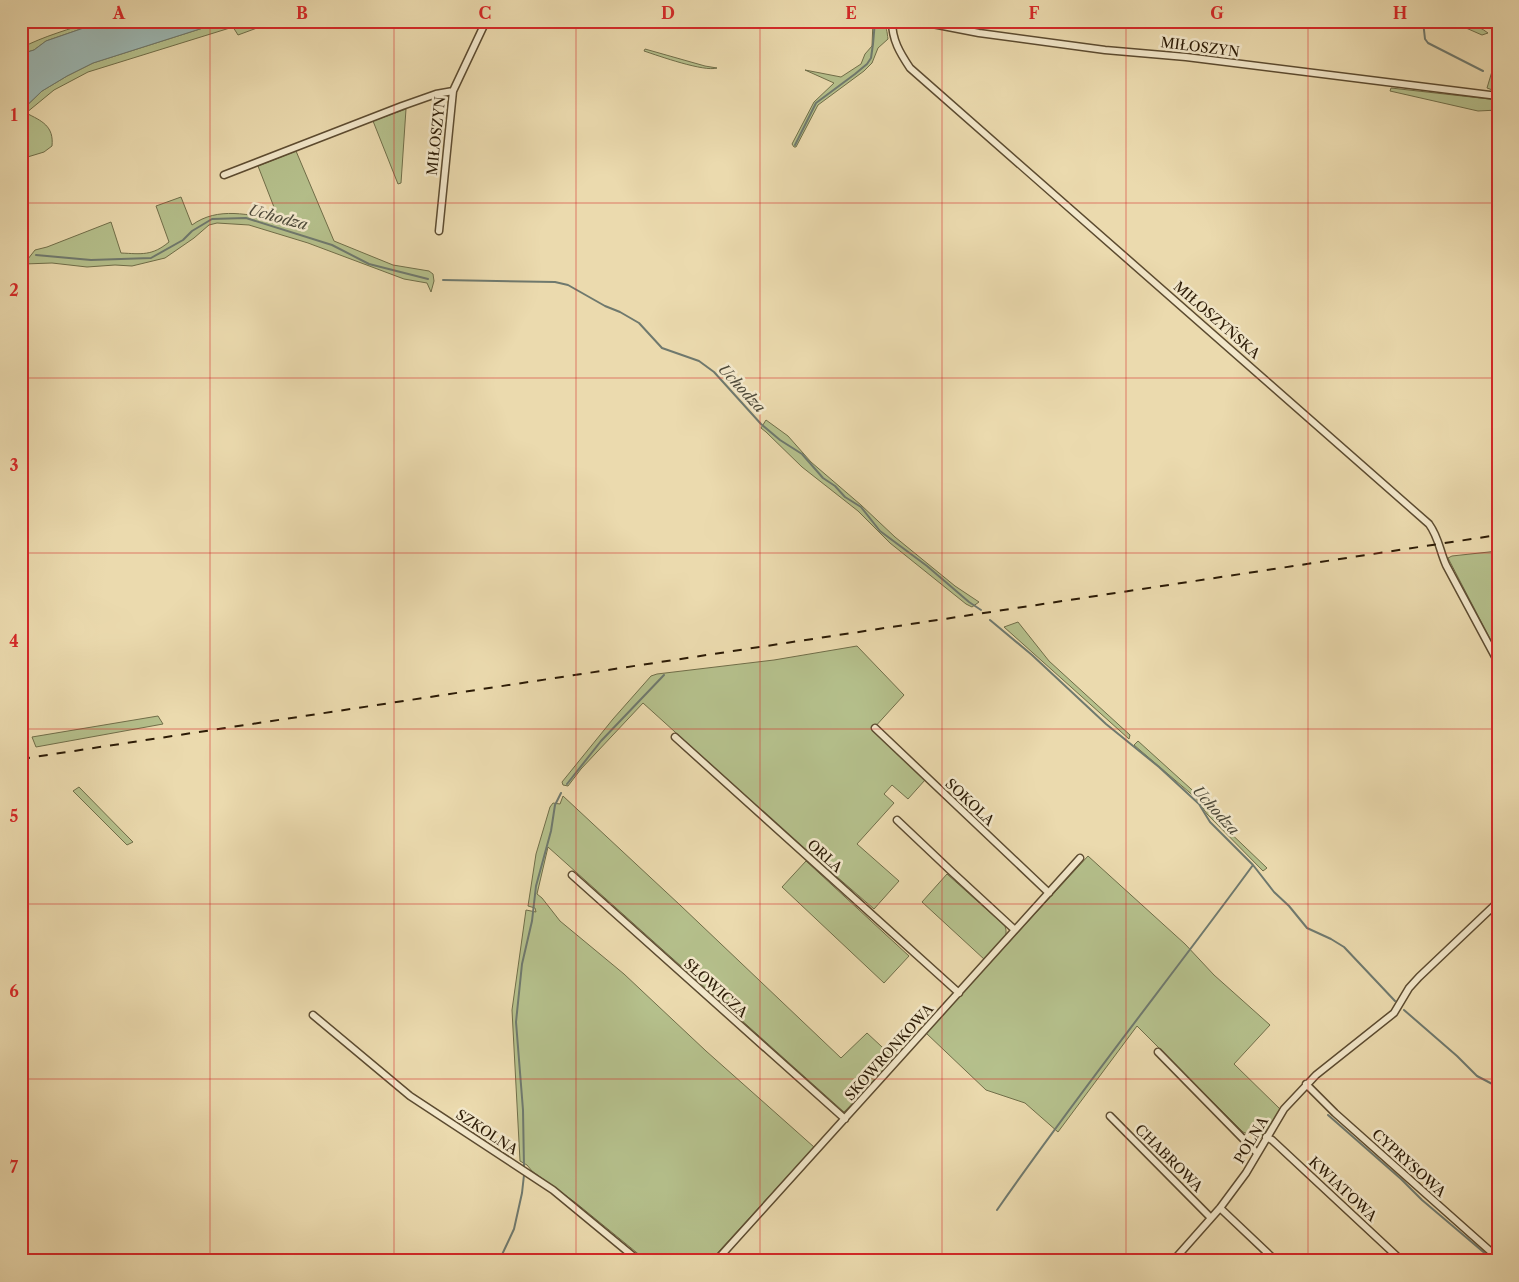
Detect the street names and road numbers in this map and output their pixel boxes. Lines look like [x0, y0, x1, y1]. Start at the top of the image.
street label: MIŁOSZYN [1159, 33, 1241, 61]
street label: MIŁOSZYN [423, 95, 449, 176]
street label: MIŁOSZYŃSKA [1170, 277, 1265, 363]
street label: SOKOLA [942, 775, 999, 830]
street label: ORLA [804, 836, 847, 877]
street label: SŁOWICZA [680, 955, 752, 1022]
street label: SKOWRONKOWA [841, 999, 938, 1104]
street label: SZKOLNA [453, 1105, 522, 1159]
street label: POLNA [1230, 1113, 1272, 1167]
street label: CHABROWA [1131, 1120, 1207, 1196]
street label: CYPRYSOWA [1368, 1125, 1450, 1201]
street label: KWIATOWA [1305, 1153, 1381, 1226]

